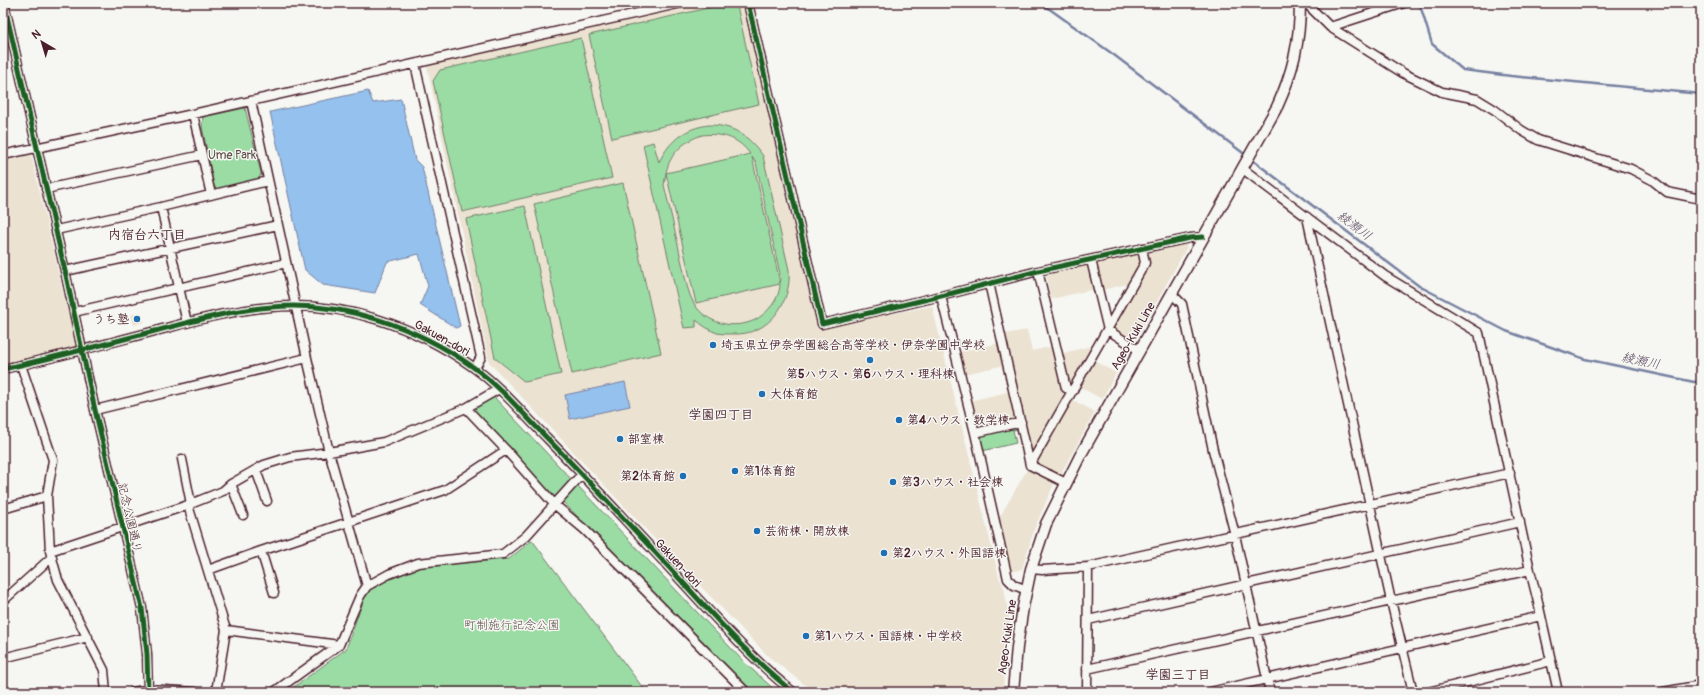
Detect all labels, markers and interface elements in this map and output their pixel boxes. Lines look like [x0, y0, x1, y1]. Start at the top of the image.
north arrow [22, 22, 62, 62]
text: N [29, 27, 44, 42]
park label: Ume Park [208, 148, 256, 163]
water label: 綾瀬川 [1334, 208, 1375, 244]
district label: 内宿台六丁目 [108, 227, 186, 243]
street label: Ageo-Kuki Line [1108, 300, 1159, 373]
place label: うち塾 [93, 312, 129, 327]
marker: うち塾 [132, 314, 142, 324]
street label: Gakuen-dori [412, 317, 472, 360]
place label: 埼玉県立伊奈学園総合高等学校・伊奈学園中学校 [721, 338, 985, 353]
marker: 埼玉県立伊奈学園総合高等学校・伊奈学園中学校 [708, 340, 718, 350]
water label: 綾瀬川 [1620, 349, 1662, 373]
marker: 第5ハウス・第6ハウス・理科棟 [865, 355, 875, 365]
place label: 第5ハウス・第6ハウス・理科棟 [786, 367, 954, 382]
place label: 大体育館 [770, 387, 818, 402]
marker: 大体育館 [757, 389, 767, 399]
district label: 学園四丁目 [688, 407, 754, 423]
place label: 第4ハウス・数学棟 [907, 413, 1009, 428]
marker: 第4ハウス・数学棟 [894, 415, 904, 425]
place label: 部室棟 [628, 432, 664, 447]
marker: 部室棟 [615, 434, 625, 444]
place label: 第1体育館 [743, 464, 796, 479]
marker: 第1体育館 [730, 466, 740, 476]
place label: 第2体育館 [620, 469, 675, 484]
marker: 第2体育館 [678, 471, 688, 481]
place label: 第3ハウス・社会棟 [901, 475, 1003, 490]
marker: 第3ハウス・社会棟 [888, 477, 898, 487]
street label: 記念公園通り [114, 481, 145, 555]
place label: 芸術棟・開放棟 [765, 524, 849, 539]
marker: 芸術棟・開放棟 [752, 526, 762, 536]
street label: Gakuen-dori [651, 536, 704, 591]
place label: 第2ハウス・外国語棟 [892, 546, 1006, 561]
marker: 第2ハウス・外国語棟 [879, 548, 889, 558]
street label: Ageo-Kuki Line [995, 598, 1020, 676]
park label: 町制施行記念公園 [464, 618, 560, 633]
place label: 第1ハウス・国語棟・中学校 [814, 629, 962, 644]
marker: 第1ハウス・国語棟・中学校 [801, 631, 811, 641]
district label: 学園三丁目 [1145, 667, 1211, 683]

